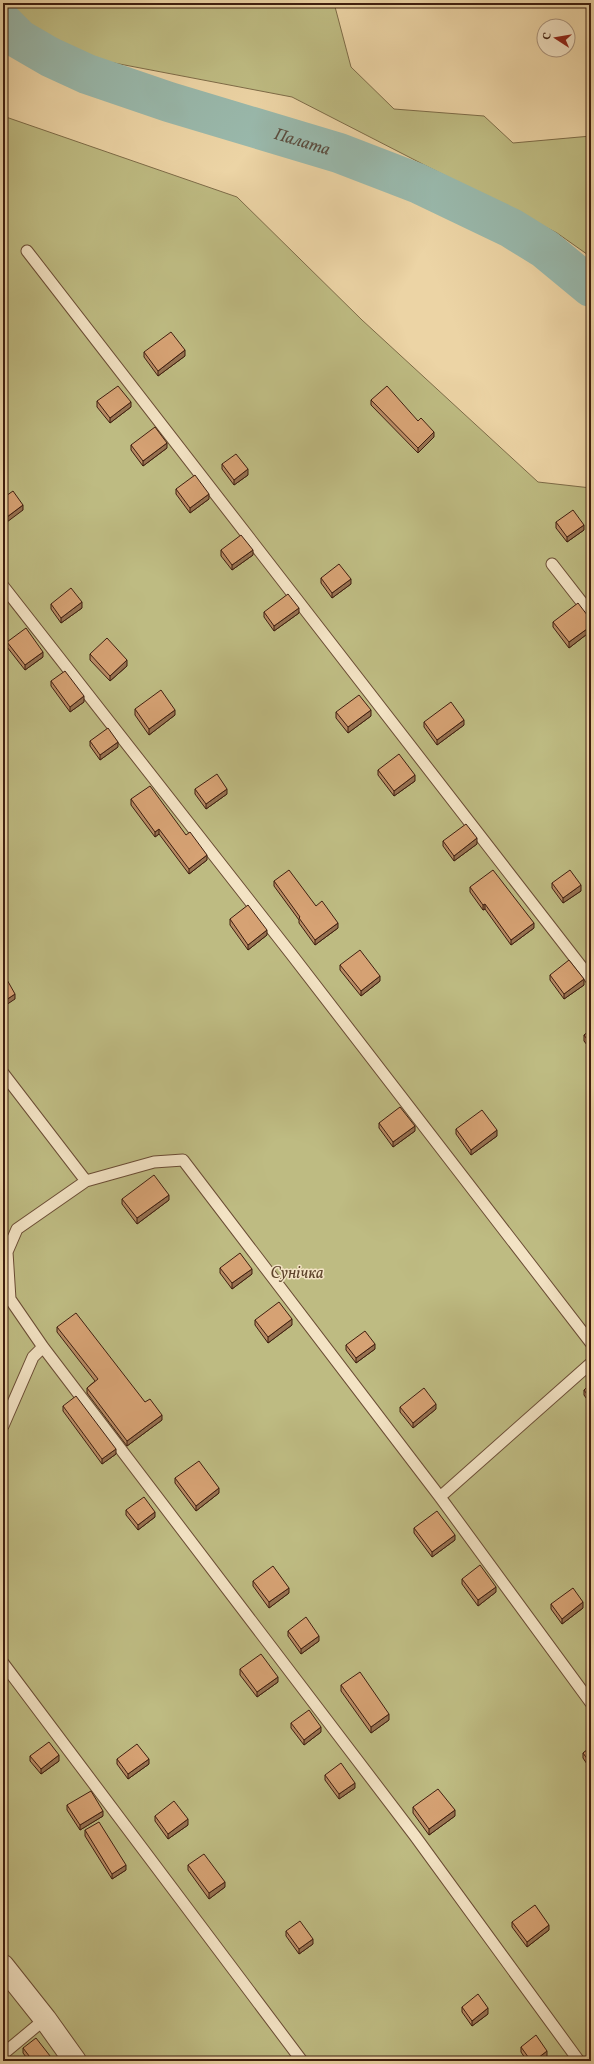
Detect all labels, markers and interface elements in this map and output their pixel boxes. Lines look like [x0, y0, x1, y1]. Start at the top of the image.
north arrow [536, 18, 576, 58]
text: С [540, 31, 556, 41]
water label: Палата [271, 123, 333, 161]
park label: Сунічка [271, 1263, 324, 1285]

